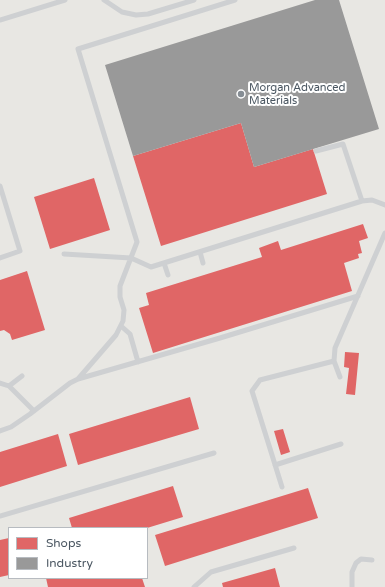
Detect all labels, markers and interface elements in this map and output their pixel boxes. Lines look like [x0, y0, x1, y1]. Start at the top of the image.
place label: Morgan Advanced Materials [249, 81, 346, 107]
marker: Morgan Advanced Materials [236, 89, 246, 99]
legend [8, 527, 148, 579]
text: Shops [46, 536, 81, 550]
text: Industry [46, 556, 93, 570]

